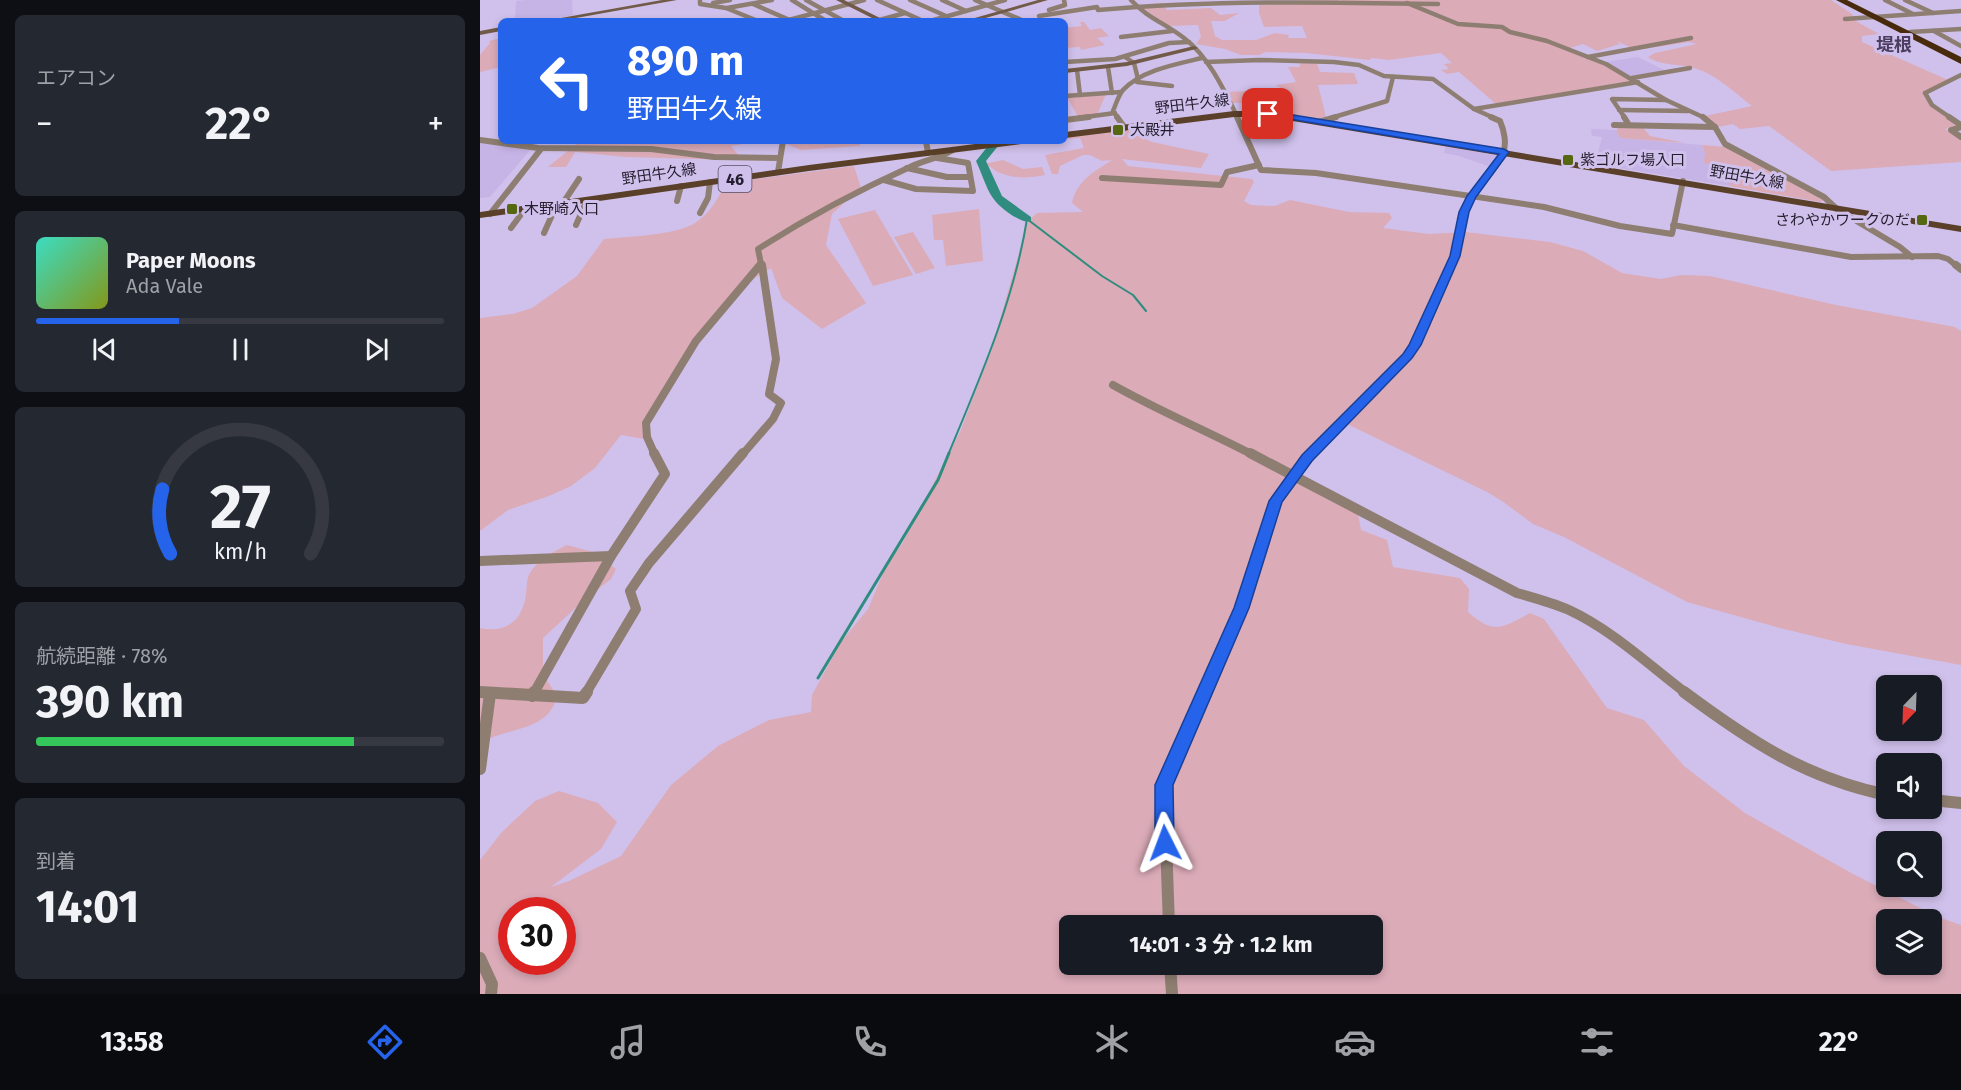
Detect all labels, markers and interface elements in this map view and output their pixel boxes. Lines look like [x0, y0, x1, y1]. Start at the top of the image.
district label: 堤根 [1876, 34, 1912, 56]
text: 890 m [627, 36, 744, 86]
icon: left [528, 42, 606, 120]
text: エアコン [36, 66, 116, 90]
pin [1242, 88, 1293, 139]
street label: 野田牛久線 [1154, 90, 1230, 118]
text: 野田牛久線 [627, 93, 762, 125]
text: 22° [205, 97, 275, 151]
icon: arrive [1251, 97, 1284, 130]
text: − [36, 104, 53, 144]
text: + [428, 104, 444, 144]
place label: 大殿井 [1130, 121, 1175, 139]
marker: 大殿井 [1111, 123, 1125, 137]
place label: 紫ゴルフ場入口 [1580, 151, 1685, 169]
marker: 紫ゴルフ場入口 [1561, 153, 1575, 167]
street label: 野田牛久線 [621, 160, 697, 188]
street label: 野田牛久線 [1708, 162, 1786, 192]
road number: 46 [718, 166, 752, 192]
place label: 木野崎入口 [524, 200, 599, 218]
marker: 木野崎入口 [505, 202, 519, 216]
place label: さわやかワークのだ [1775, 211, 1910, 229]
marker: さわやかワークのだ [1915, 213, 1929, 227]
text: Paper Moons [126, 247, 256, 274]
text: Ada Vale [126, 274, 203, 298]
icon: previous [88, 333, 121, 366]
icon: pause [224, 333, 257, 366]
icon: next [360, 333, 393, 366]
text: 27 [210, 470, 270, 545]
text: km/h [213, 539, 267, 565]
text: 航続距離 · 78% [36, 644, 167, 668]
text: 390 km [36, 675, 184, 729]
north arrow [1876, 675, 1942, 741]
map controls [1876, 675, 1942, 975]
button: sound [1876, 753, 1942, 819]
position arrow [1133, 811, 1197, 875]
button: search [1876, 831, 1942, 897]
text: 到着 [36, 849, 76, 873]
text: 14:01 [36, 880, 139, 934]
speed limit sign: 30 [498, 897, 576, 975]
button: layers [1876, 909, 1942, 975]
text: 14:01 · 3 分 · 1.2 km [1129, 931, 1313, 958]
icon: directions [364, 1021, 406, 1063]
icon: music [607, 1021, 649, 1063]
icon: phone [849, 1021, 891, 1063]
icon: climate [1091, 1021, 1133, 1063]
icon: car [1334, 1021, 1376, 1063]
icon: filters [1576, 1021, 1618, 1063]
text: 13:58 [100, 1026, 164, 1058]
text: 22° [1819, 1026, 1861, 1058]

